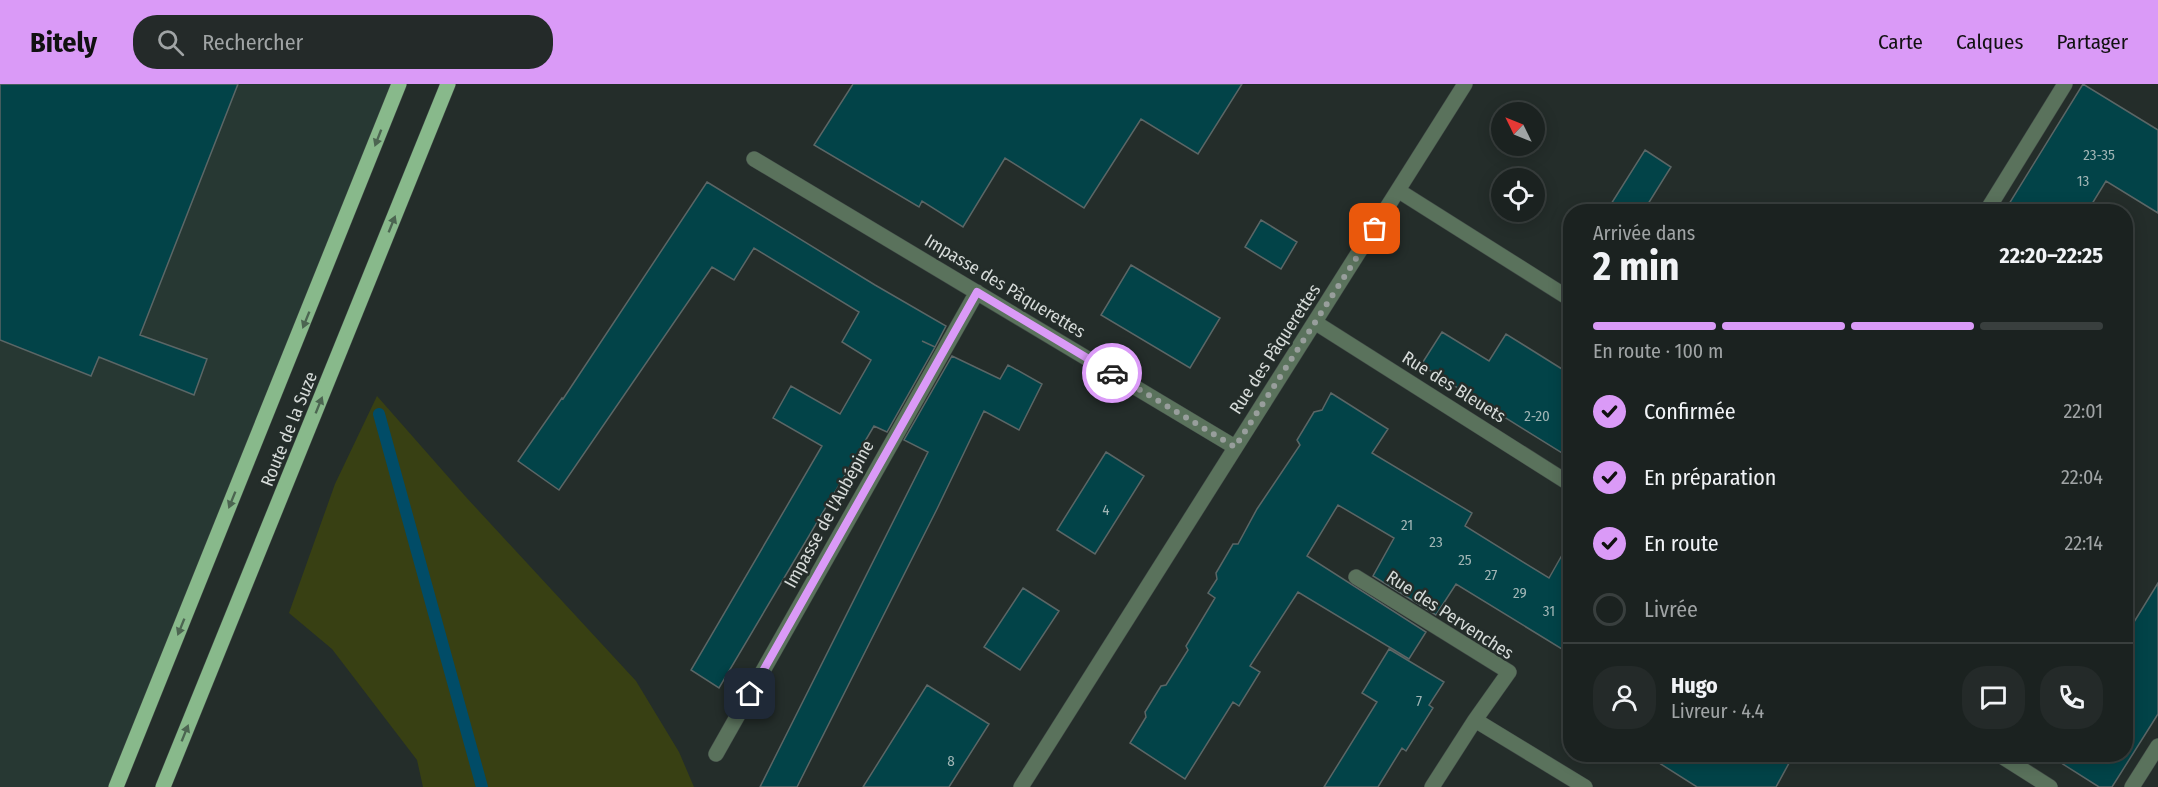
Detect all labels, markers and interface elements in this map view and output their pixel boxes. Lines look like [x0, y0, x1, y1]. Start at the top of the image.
search box [133, 15, 553, 69]
text: Bitely [30, 26, 97, 59]
icon: search [154, 26, 187, 59]
text: Rechercher [202, 29, 303, 56]
text: Carte [1878, 29, 1923, 55]
text: Calques [1956, 29, 2023, 55]
text: Partager [2056, 29, 2128, 55]
north arrow [1491, 102, 1545, 156]
map controls [1491, 102, 1545, 222]
one-way arrow [373, 130, 383, 148]
house number: 23-35 [2083, 146, 2115, 164]
button: locate [1491, 168, 1545, 222]
house number: 13 [2077, 172, 2090, 190]
pin [1349, 203, 1400, 254]
icon: bag [1358, 212, 1391, 245]
one-way arrow [387, 215, 397, 233]
text: Arrivée dans [1593, 221, 1695, 245]
street label: Impasse des Pâquerettes [921, 229, 1090, 343]
text: 22:20–22:25 [2000, 242, 2103, 269]
text: 2 min [1593, 244, 1679, 290]
street label: Rue des Pâquerettes [1225, 280, 1325, 418]
one-way arrow [301, 311, 311, 329]
text: En route · 100 m [1593, 339, 1723, 363]
courier [1082, 343, 1142, 403]
street label: Rue des Bleuets [1398, 346, 1510, 428]
icon: car [1096, 357, 1129, 390]
street label: Route de la Suze [256, 368, 322, 490]
icon: check [1593, 395, 1626, 428]
one-way arrow [314, 396, 324, 414]
text: Confirmée [1644, 398, 1736, 425]
text: 22:01 [2063, 399, 2103, 423]
house number: 2-20 [1524, 407, 1550, 425]
street label: Impasse de l'Aubépine [779, 436, 879, 592]
icon: check [1593, 461, 1626, 494]
text: En préparation [1644, 464, 1776, 491]
text: 22:04 [2061, 465, 2103, 489]
one-way arrow [227, 491, 236, 509]
house number: 4 [1102, 501, 1110, 519]
house number: 21 [1401, 516, 1413, 534]
icon: check [1593, 527, 1626, 560]
text: En route [1644, 530, 1719, 557]
text: 22:14 [2064, 531, 2103, 555]
house number: 23 [1429, 533, 1443, 551]
house number: 25 [1458, 551, 1472, 569]
street label: Rue des Pervenches [1382, 566, 1518, 664]
house number: 27 [1485, 566, 1497, 584]
house number: 29 [1513, 584, 1527, 602]
text: Livrée [1644, 596, 1698, 623]
house number: 31 [1543, 602, 1555, 620]
one-way arrow [175, 619, 185, 637]
button: person [1593, 666, 1656, 729]
button: chat [1962, 666, 2025, 729]
button: phone [2040, 666, 2103, 729]
pin [724, 668, 775, 719]
text: Hugo [1671, 672, 1718, 699]
icon: home [733, 677, 766, 710]
house number: 7 [1416, 692, 1422, 710]
text: Livreur · 4.4 [1671, 699, 1764, 723]
one-way arrow [181, 724, 190, 742]
house number: 8 [947, 752, 955, 770]

